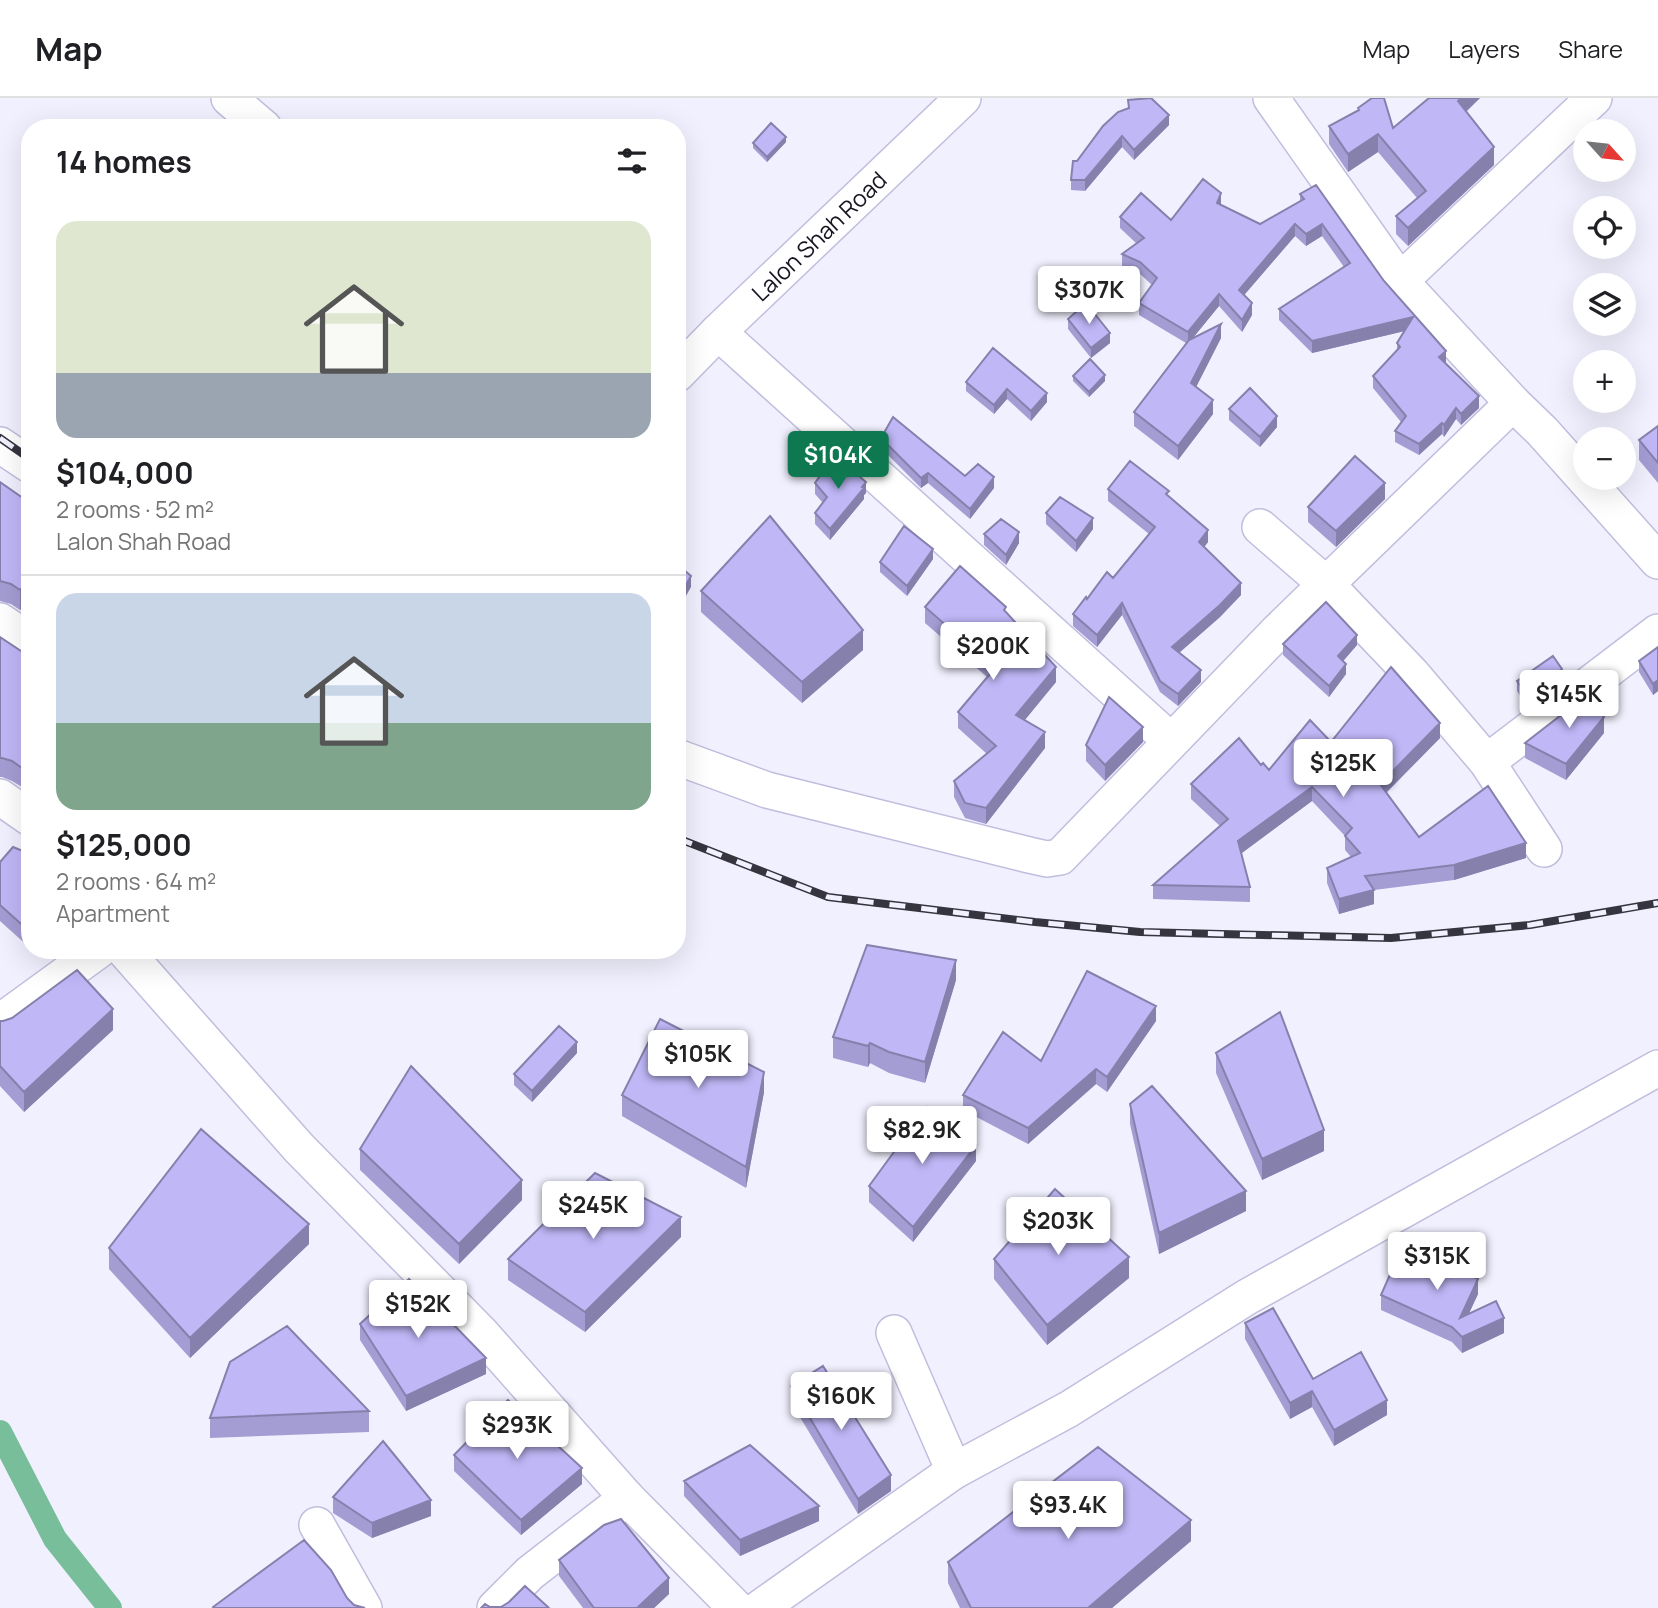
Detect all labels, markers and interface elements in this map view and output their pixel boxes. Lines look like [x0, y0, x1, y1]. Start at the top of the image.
text: Map [35, 26, 103, 71]
text: Map [1363, 32, 1410, 65]
text: Layers [1448, 32, 1520, 65]
text: Share [1558, 32, 1623, 65]
north arrow [1573, 119, 1636, 182]
map controls [1573, 119, 1636, 490]
text: 14 homes [56, 141, 192, 182]
icon: filters [613, 142, 651, 180]
street label: Lalon Shah Road [744, 164, 893, 308]
button: locate [1573, 196, 1636, 259]
icon: home [291, 266, 417, 392]
pin: $307K [1040, 266, 1138, 326]
text: $307K [1054, 273, 1124, 305]
button: layers [1573, 273, 1636, 336]
button: + [1573, 350, 1636, 413]
button: − [1573, 427, 1636, 490]
pin: $104K [789, 432, 887, 491]
text: $104K [804, 438, 872, 470]
text: $104,000 [56, 452, 194, 493]
text: 2 rooms · 52 m² [56, 493, 214, 525]
text: Lalon Shah Road [56, 525, 231, 557]
pin: $200K [944, 622, 1042, 682]
text: $200K [956, 629, 1030, 661]
icon: home [291, 638, 417, 764]
pin: $145K [1520, 670, 1618, 730]
text: $145K [1536, 677, 1602, 709]
pin: $125K [1294, 740, 1392, 799]
text: $125K [1310, 746, 1376, 778]
text: $125,000 [56, 824, 192, 865]
text: 2 rooms · 64 m² [56, 865, 216, 897]
text: Apartment [56, 897, 170, 929]
pin: $105K [649, 1030, 747, 1090]
text: $105K [664, 1037, 732, 1069]
pin: $82.9K [865, 1107, 979, 1166]
text: $82.9K [883, 1113, 961, 1145]
pin: $245K [544, 1182, 642, 1241]
text: $245K [558, 1188, 628, 1220]
pin: $203K [1009, 1198, 1107, 1257]
text: $203K [1022, 1204, 1094, 1236]
pin: $315K [1388, 1232, 1486, 1292]
text: $315K [1404, 1239, 1470, 1271]
pin: $152K [369, 1280, 467, 1340]
text: $152K [385, 1287, 451, 1319]
pin: $160K [792, 1372, 890, 1432]
text: $160K [807, 1379, 875, 1411]
pin: $293K [468, 1402, 566, 1461]
text: $293K [482, 1408, 552, 1440]
pin: $93.4K [1011, 1482, 1125, 1541]
text: $93.4K [1029, 1488, 1107, 1520]

